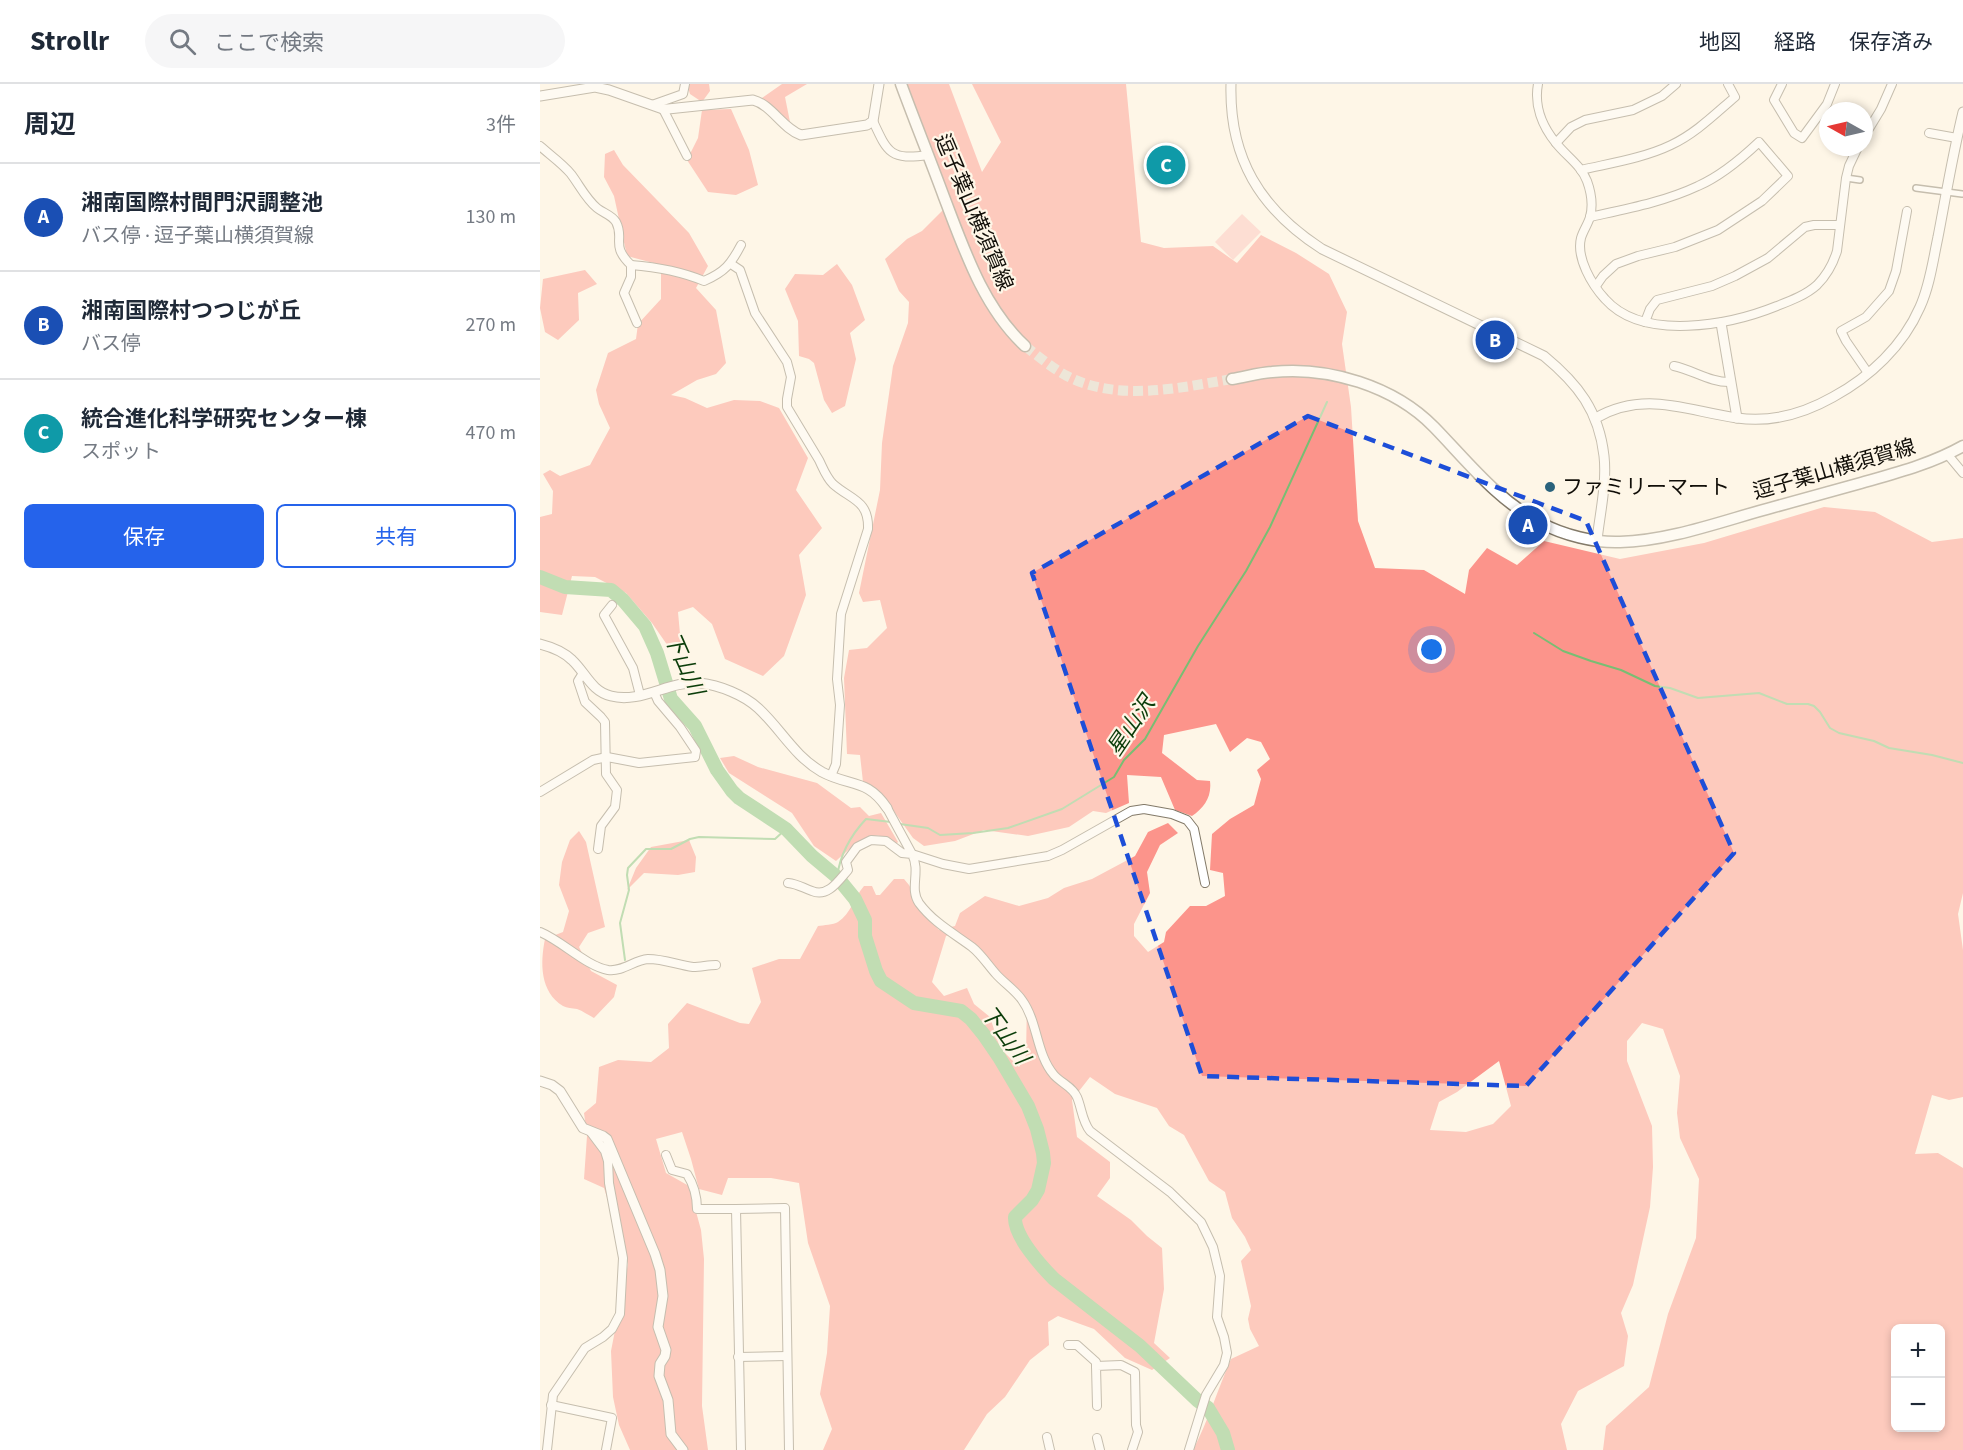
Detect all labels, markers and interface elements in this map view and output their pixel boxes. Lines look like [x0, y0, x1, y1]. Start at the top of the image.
search box [145, 14, 565, 68]
text: Strollr [30, 21, 109, 61]
icon: search [166, 25, 199, 58]
text: ここで検索 [214, 27, 324, 59]
text: 地図 [1699, 27, 1741, 57]
text: 経路 [1774, 27, 1816, 57]
text: 保存済み [1849, 27, 1933, 57]
north arrow [1819, 102, 1873, 156]
text: 周辺 [24, 106, 76, 143]
text: 3件 [486, 111, 516, 139]
street label: 逗子葉山横須賀線 [927, 129, 1021, 295]
pin: C [1146, 142, 1186, 188]
text: 湘南国際村間門沢調整池 [81, 187, 323, 219]
text: A [38, 203, 49, 231]
text: 130 m [466, 203, 516, 231]
text: バス停 · 逗子葉山横須賀線 [81, 222, 314, 250]
text: 湘南国際村つつじが丘 [81, 295, 301, 327]
text: B [37, 311, 50, 339]
text: 270 m [466, 311, 516, 339]
pin: B [1476, 318, 1514, 362]
text: バス停 [81, 330, 141, 358]
text: 統合進化科学研究センター棟 [81, 403, 367, 435]
text: C [38, 419, 49, 447]
text: 470 m [466, 419, 516, 447]
street label: 逗子葉山横須賀線 [1749, 431, 1919, 507]
text: スポット [81, 438, 161, 466]
place label: ファミリーマート [1562, 472, 1730, 502]
marker: ファミリーマート [1543, 480, 1557, 494]
pin: A [1508, 502, 1548, 548]
button: 保存 [24, 504, 264, 568]
button: 共有 [276, 504, 516, 568]
water label: 下山川 [656, 627, 713, 702]
your location [1417, 635, 1446, 664]
water label: 星山沢 [1099, 687, 1164, 762]
water label: 下山川 [973, 999, 1039, 1073]
map controls [1891, 1324, 1945, 1432]
button: + [1891, 1324, 1945, 1378]
button: − [1891, 1378, 1945, 1432]

